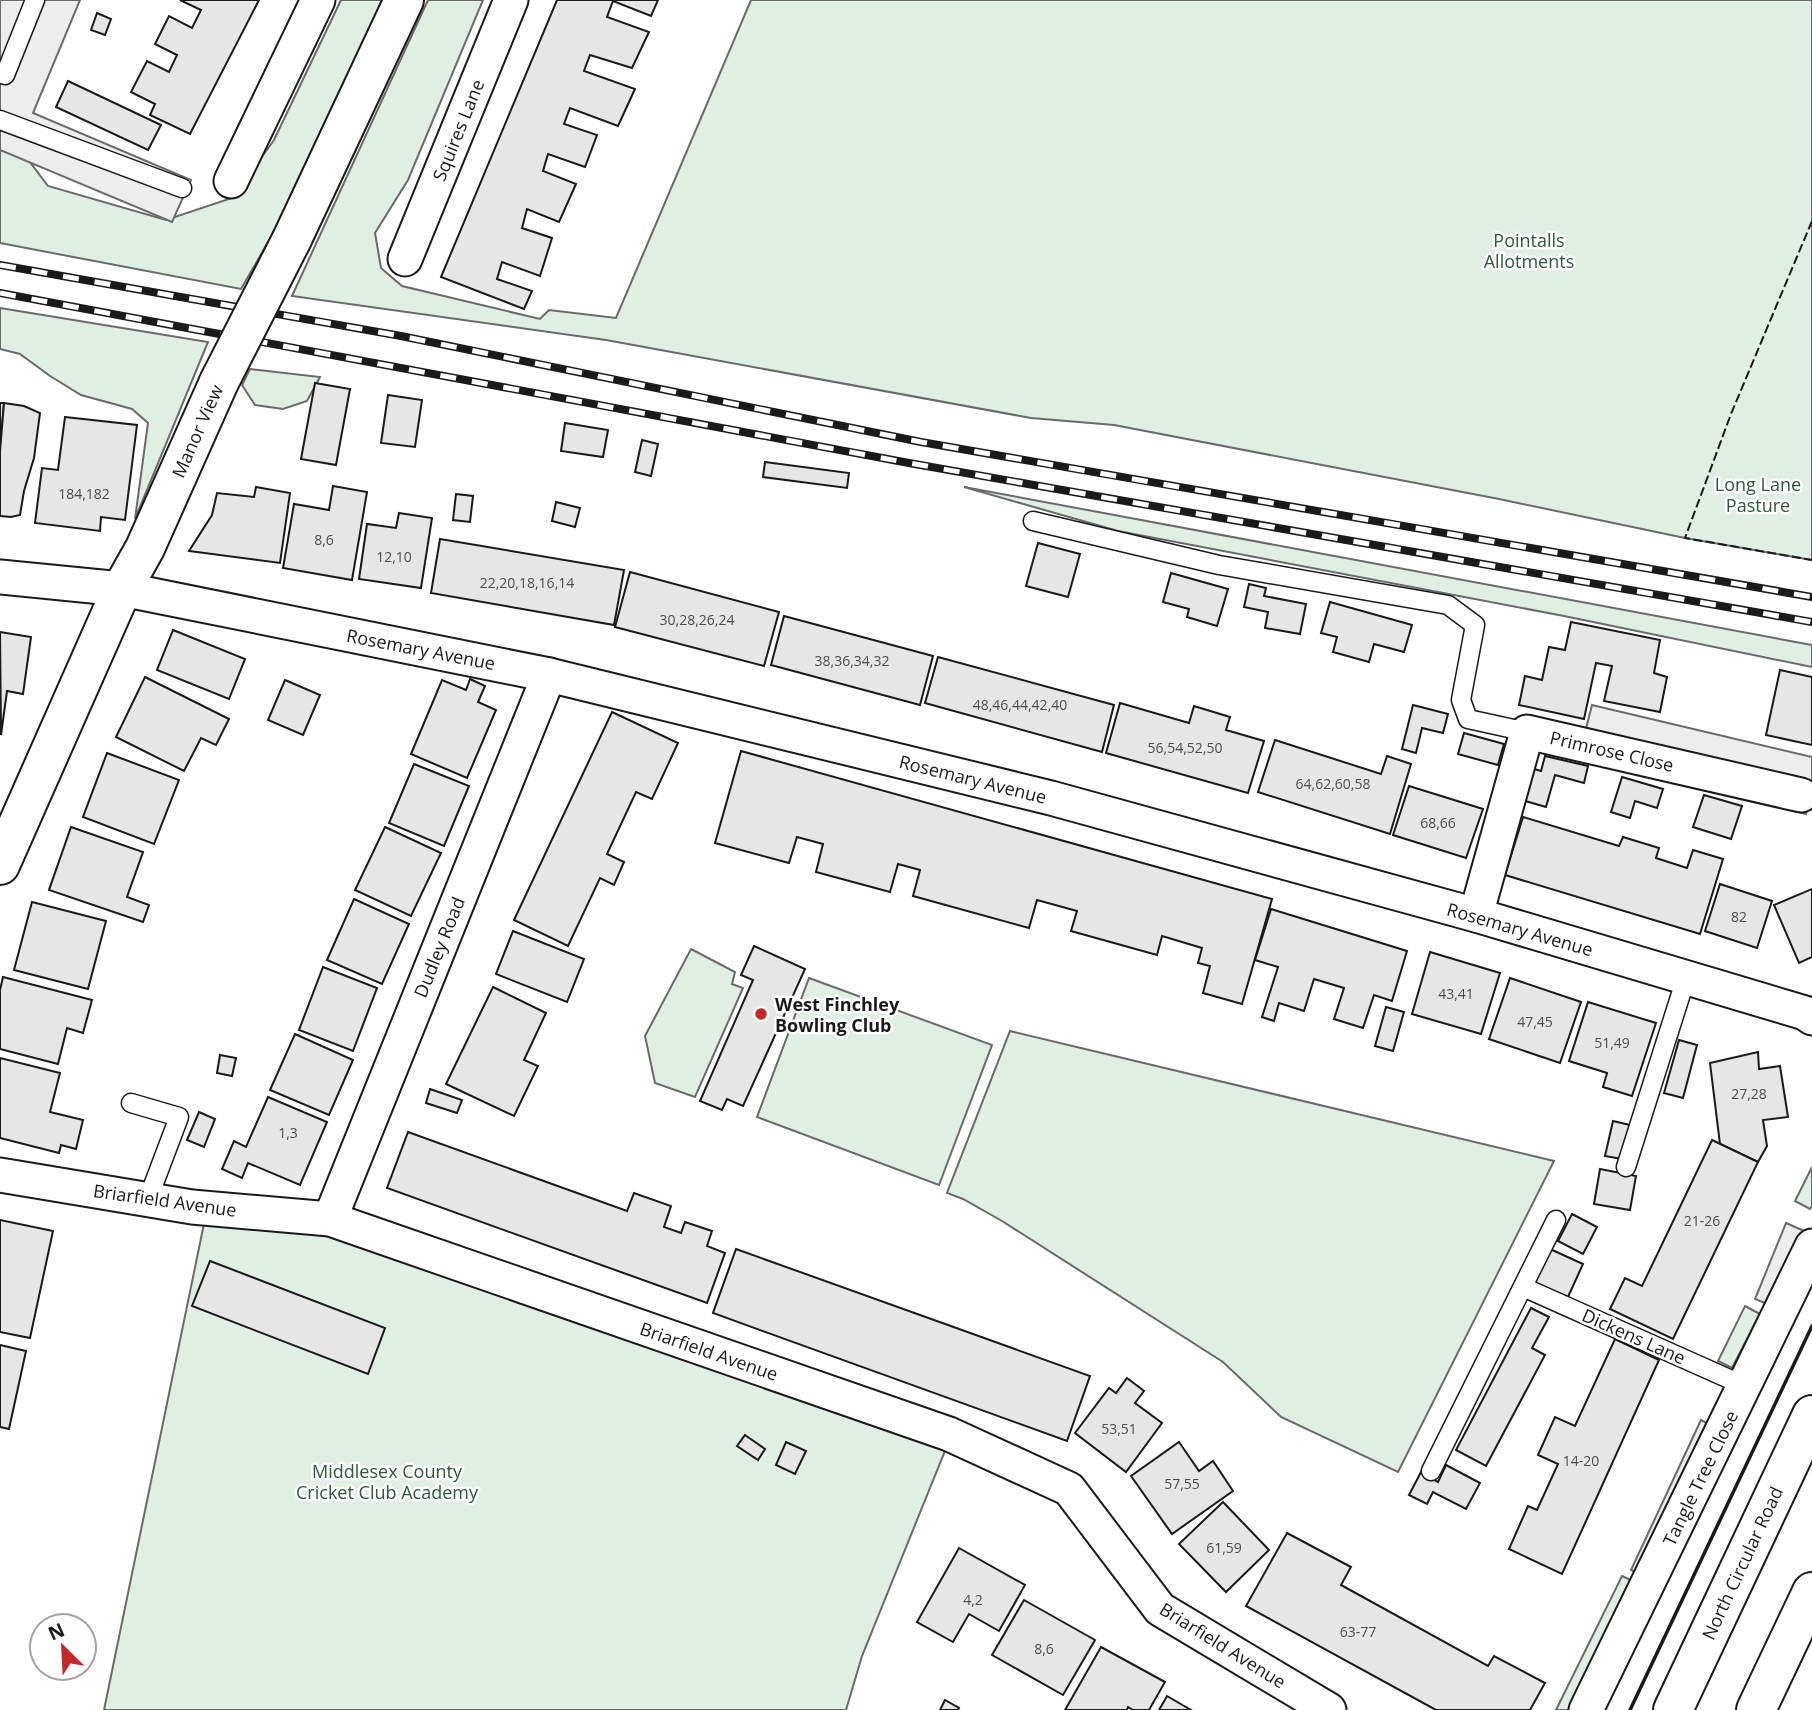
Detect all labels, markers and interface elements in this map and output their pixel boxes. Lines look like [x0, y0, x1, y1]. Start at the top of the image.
street label: Squires Lane [427, 76, 489, 184]
park label: Pointalls Allotments [1484, 228, 1574, 273]
street label: Manor View [166, 381, 228, 481]
park label: Long Lane Pasture [1715, 472, 1801, 517]
house number: 184,182 [58, 484, 110, 503]
house number: 8,6 [314, 530, 334, 549]
house number: 12,10 [376, 547, 412, 566]
house number: 22,20,18,16,14 [480, 573, 574, 592]
house number: 30,28,26,24 [660, 610, 734, 629]
street label: Rosemary Avenue [345, 623, 497, 675]
house number: 38,36,34,32 [815, 651, 889, 670]
house number: 48,46,44,42,40 [973, 695, 1067, 714]
street label: Primrose Close [1548, 725, 1676, 777]
house number: 56,54,52,50 [1148, 738, 1222, 757]
street label: Rosemary Avenue [897, 749, 1049, 809]
house number: 64,62,60,58 [1296, 774, 1370, 793]
house number: 68,66 [1420, 813, 1456, 832]
street label: Dudley Road [408, 893, 470, 1001]
street label: Rosemary Avenue [1444, 897, 1596, 961]
house number: 82 [1731, 907, 1747, 926]
house number: 43,41 [1438, 984, 1474, 1003]
place label: West Finchley Bowling Club [775, 992, 900, 1037]
marker: West Finchley Bowling Club [753, 1006, 769, 1022]
house number: 47,45 [1517, 1012, 1553, 1031]
house number: 51,49 [1594, 1033, 1630, 1052]
house number: 27,28 [1731, 1084, 1767, 1103]
house number: 1,3 [278, 1123, 298, 1142]
street label: Briarfield Avenue [92, 1178, 238, 1222]
house number: 21-26 [1684, 1211, 1720, 1230]
street label: Dickens Lane [1579, 1303, 1689, 1369]
street label: Briarfield Avenue [637, 1316, 781, 1386]
street label: Tangle Tree Close [1657, 1406, 1743, 1550]
house number: 53,51 [1101, 1419, 1137, 1438]
house number: 14-20 [1563, 1451, 1599, 1470]
park label: Middlesex County Cricket Club Academy [296, 1459, 479, 1504]
house number: 57,55 [1164, 1474, 1200, 1493]
street label: North Circular Road [1696, 1483, 1788, 1643]
house number: 61,59 [1206, 1538, 1242, 1557]
house number: 4,2 [963, 1590, 983, 1609]
street label: Briarfield Avenue [1155, 1597, 1291, 1693]
north arrow [28, 1612, 98, 1682]
text: N [44, 1616, 68, 1646]
house number: 63-77 [1340, 1622, 1376, 1641]
house number: 8,6 [1034, 1639, 1054, 1658]

